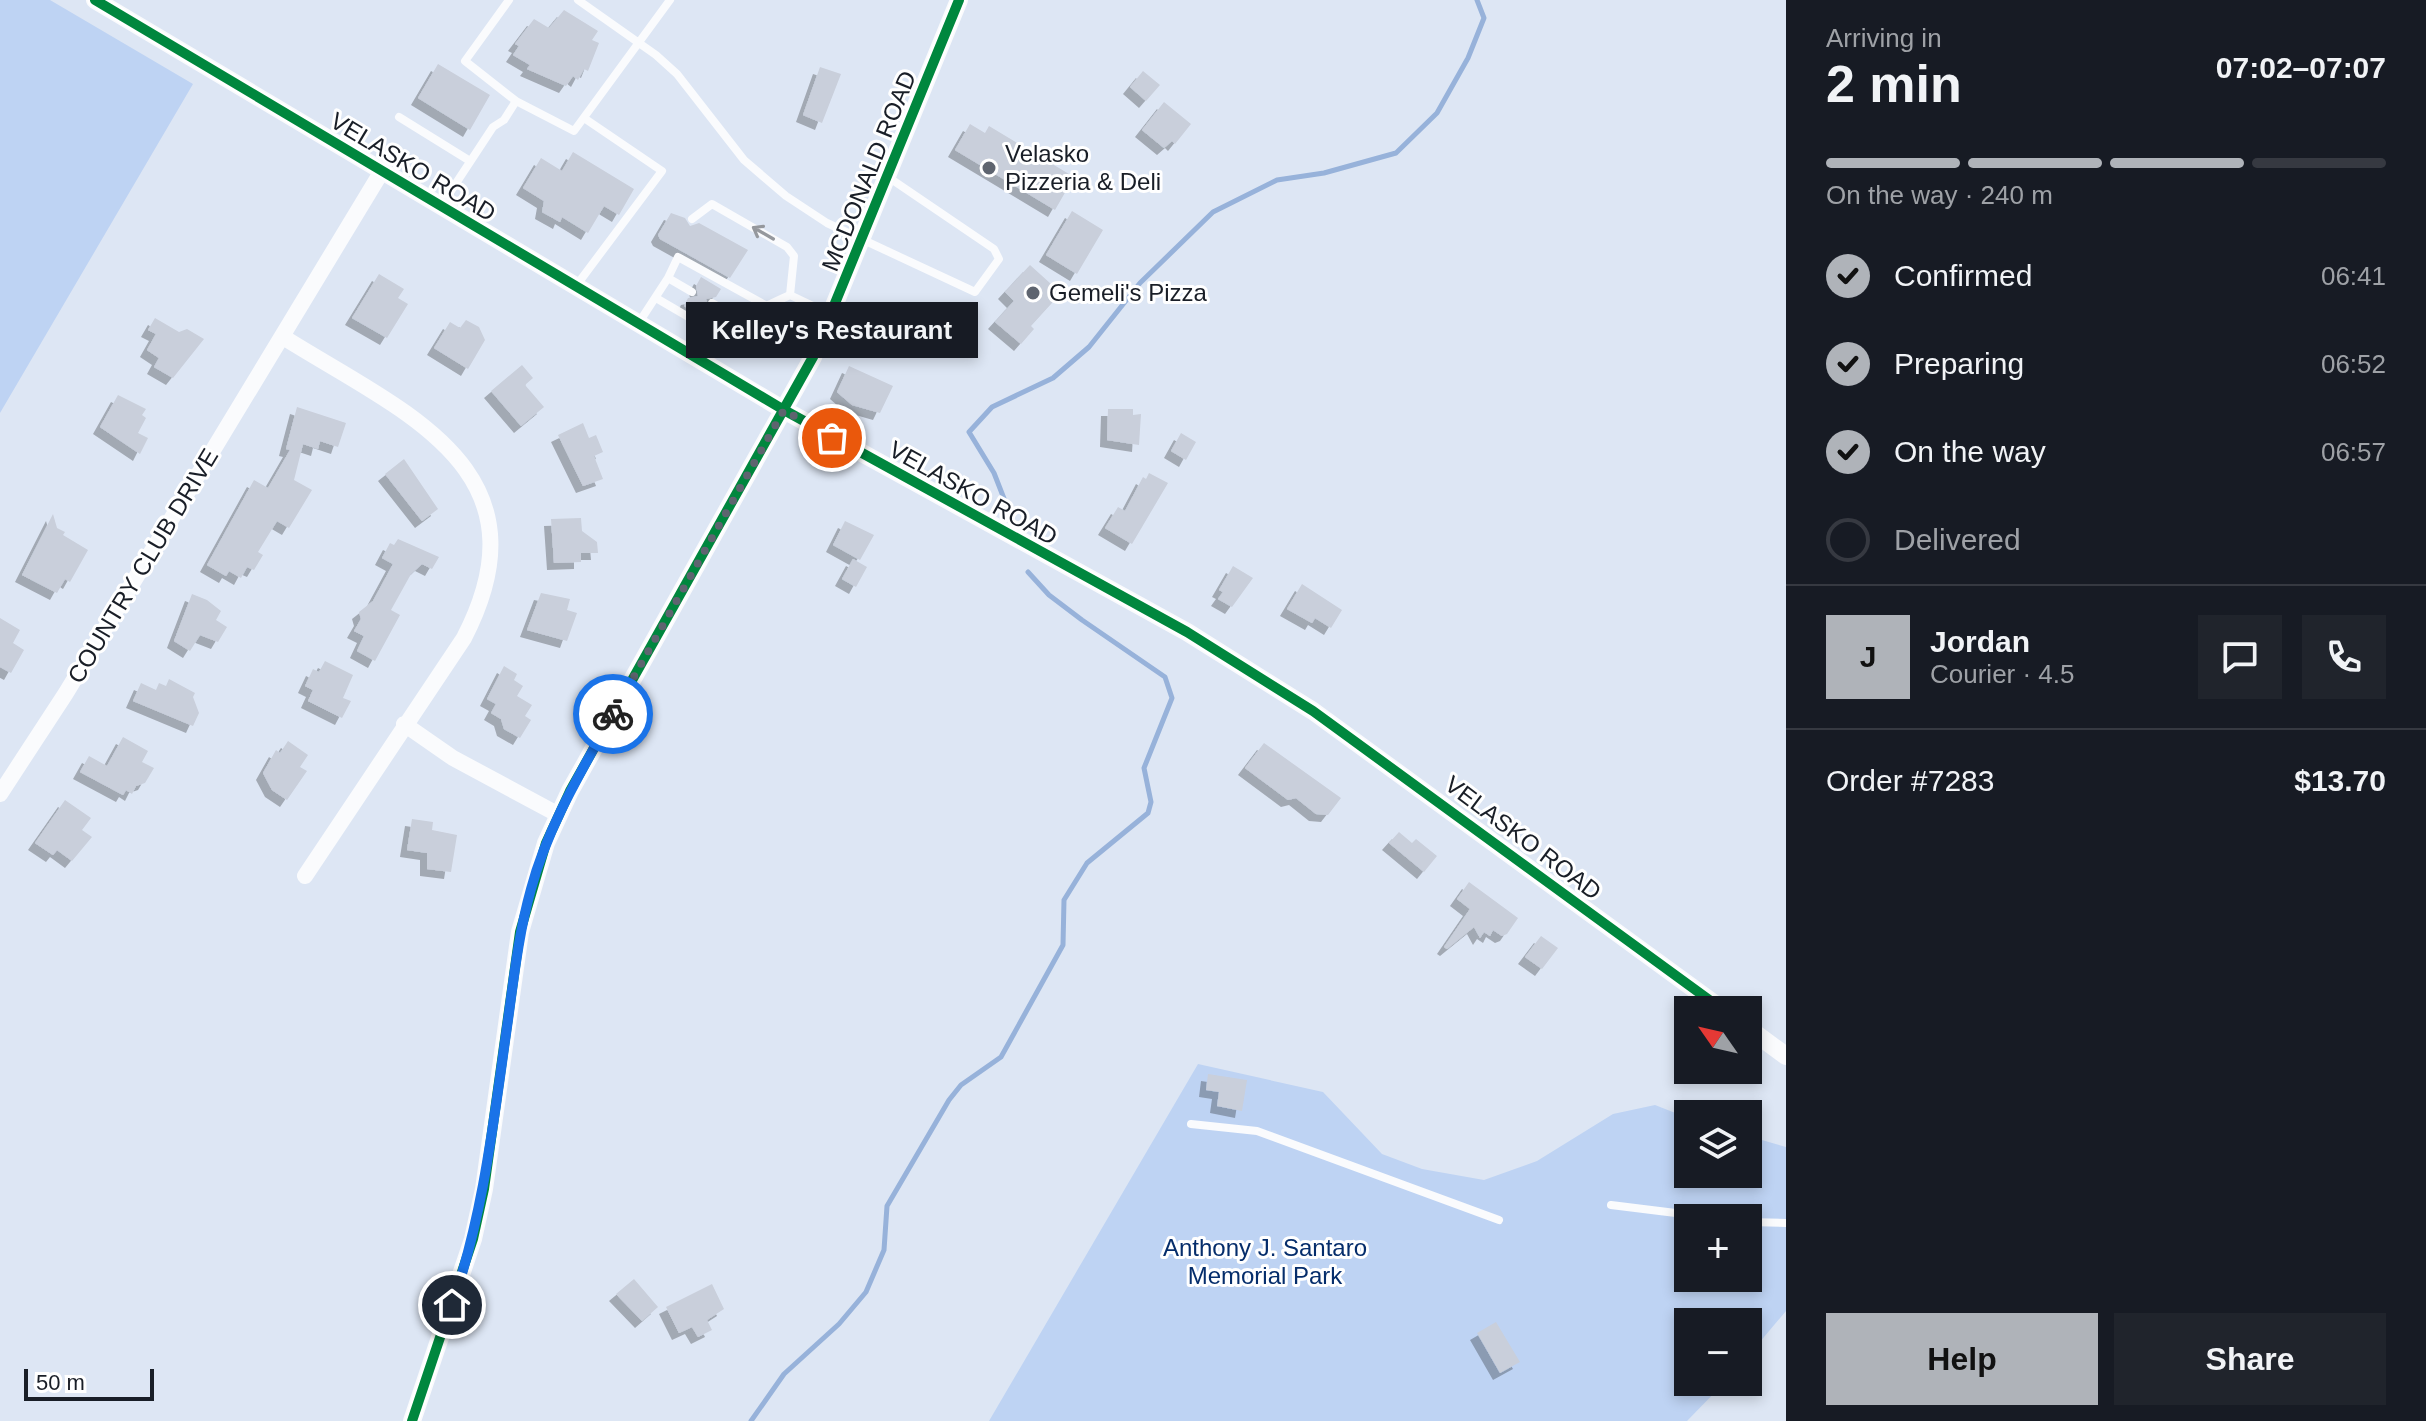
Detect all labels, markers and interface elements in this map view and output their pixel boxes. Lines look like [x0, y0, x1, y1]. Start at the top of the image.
text: Arriving in [1826, 23, 1942, 53]
text: 07:02–07:07 [2216, 51, 2386, 84]
text: 2 min [1826, 55, 1962, 113]
street label: MCDONALD ROAD [816, 67, 921, 275]
street label: VELASKO ROAD [326, 107, 501, 227]
place label: Velasko Pizzeria & Deli [1005, 140, 1161, 195]
marker: Velasko Pizzeria & Deli [980, 159, 998, 177]
text: On the way · 240 m [1826, 180, 2053, 210]
one-way arrow [752, 225, 775, 241]
icon: check [1826, 254, 1870, 298]
text: Confirmed [1894, 259, 2032, 292]
text: 06:41 [2321, 261, 2386, 291]
place label: Gemeli's Pizza [1049, 279, 1208, 306]
marker: Gemeli's Pizza [1024, 284, 1042, 302]
callout: Kelley's Restaurant [686, 302, 978, 358]
text: Kelley's Restaurant [712, 315, 952, 345]
icon: check [1826, 342, 1870, 386]
text: Preparing [1894, 347, 2024, 380]
text: 06:52 [2321, 349, 2386, 379]
pin [798, 404, 866, 472]
icon: bag [810, 416, 854, 460]
icon: check [1826, 430, 1870, 474]
street label: VELASKO ROAD [884, 435, 1062, 550]
text: On the way [1894, 435, 2046, 468]
text: 06:57 [2321, 437, 2386, 467]
street label: COUNTRY CLUB DRIVE [62, 444, 223, 688]
text: Delivered [1894, 523, 2021, 556]
button: chat [2198, 615, 2282, 699]
button: phone [2302, 615, 2386, 699]
text: Jordan [1930, 625, 2030, 658]
text: J [1860, 640, 1876, 673]
text: Courier · 4.5 [1930, 659, 2075, 689]
courier [573, 674, 653, 754]
icon: bike [591, 692, 635, 736]
text: Order #7283 [1826, 764, 1994, 797]
text: $13.70 [2294, 764, 2386, 797]
street label: VELASKO ROAD [1440, 770, 1607, 905]
north arrow [1674, 996, 1762, 1084]
map controls [1674, 996, 1762, 1396]
button: layers [1674, 1100, 1762, 1188]
button: + [1674, 1204, 1762, 1292]
park label: Anthony J. Santaro Memorial Park [1163, 1234, 1367, 1289]
pin [418, 1271, 486, 1339]
icon: home [430, 1283, 474, 1327]
button: − [1674, 1308, 1762, 1396]
button: Help [1826, 1313, 2098, 1405]
button: Share [2114, 1313, 2386, 1405]
scale bar [24, 1365, 154, 1401]
text: 50 m [36, 1370, 85, 1395]

